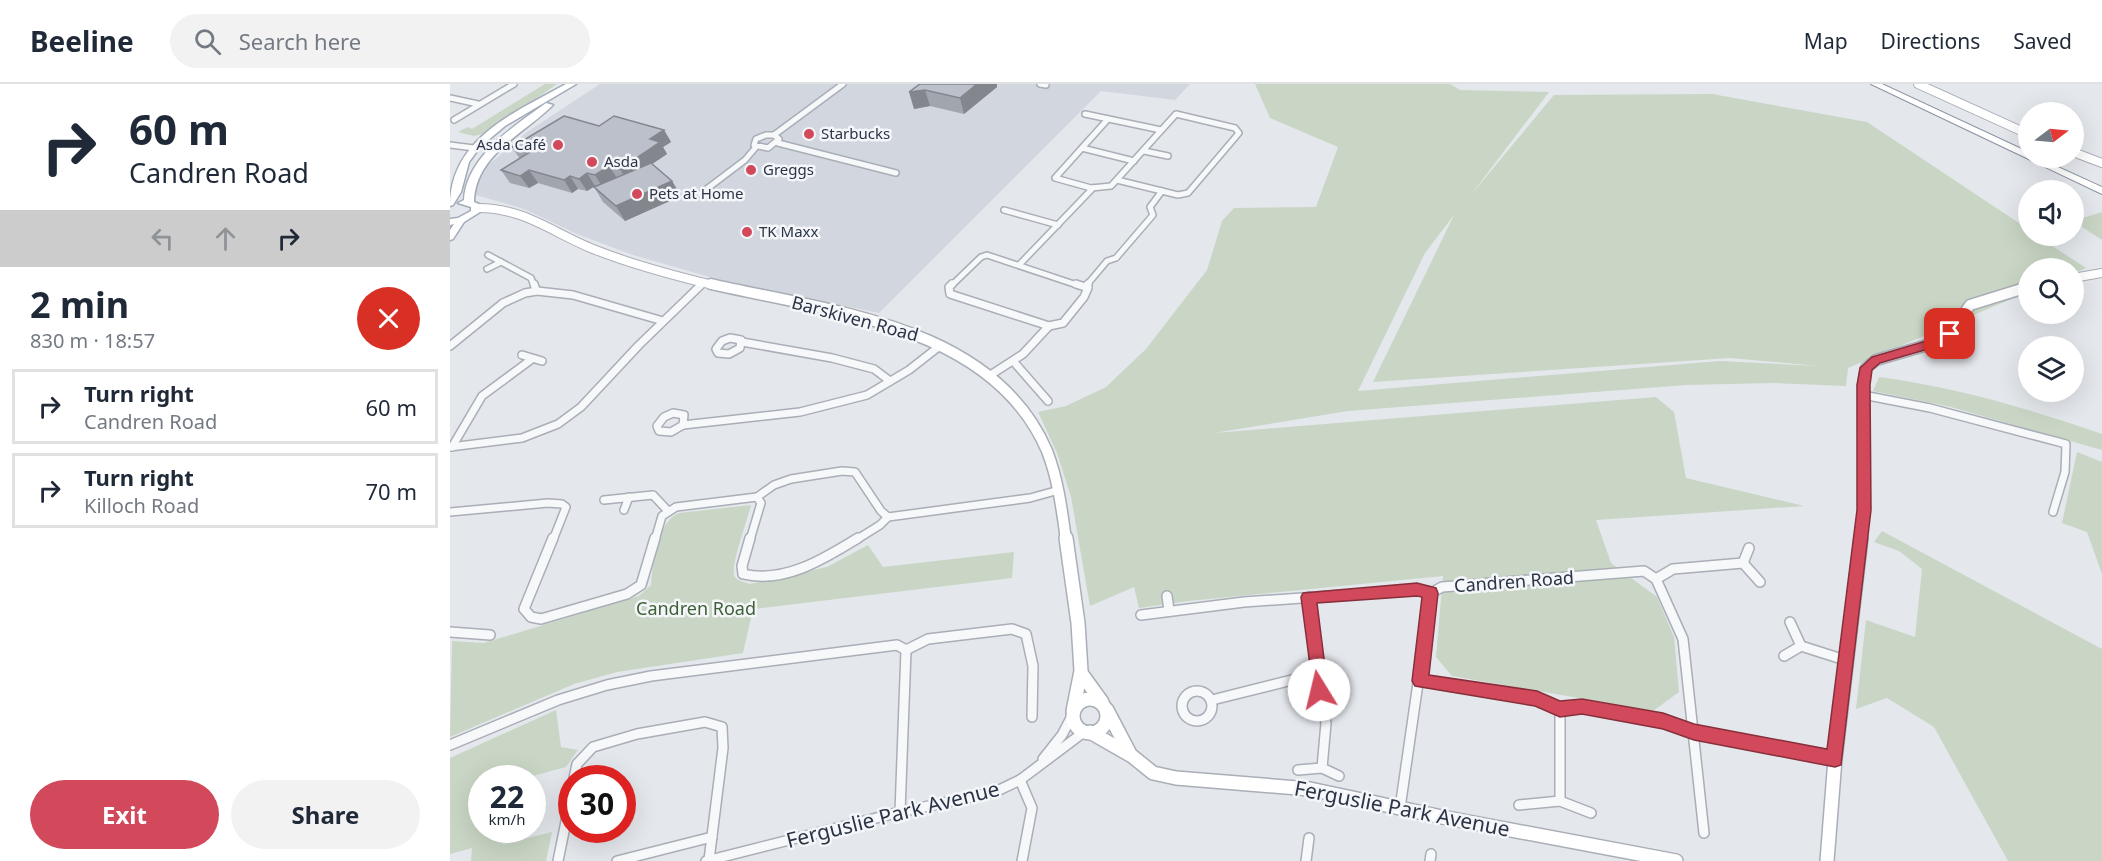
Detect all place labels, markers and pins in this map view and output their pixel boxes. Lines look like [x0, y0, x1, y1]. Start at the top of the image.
place label: Starbucks [821, 123, 890, 143]
marker: Starbucks [802, 127, 816, 141]
place label: Asda Café [476, 134, 546, 154]
marker: Asda Café [551, 138, 565, 152]
place label: Asda [604, 151, 638, 171]
marker: Asda [585, 155, 599, 169]
place label: Greggs [763, 159, 814, 179]
marker: Greggs [744, 163, 758, 177]
place label: Pets at Home [649, 183, 743, 203]
marker: Pets at Home [630, 187, 644, 201]
place label: TK Maxx [759, 221, 818, 241]
marker: TK Maxx [740, 225, 754, 239]
pin [1924, 308, 1975, 359]

